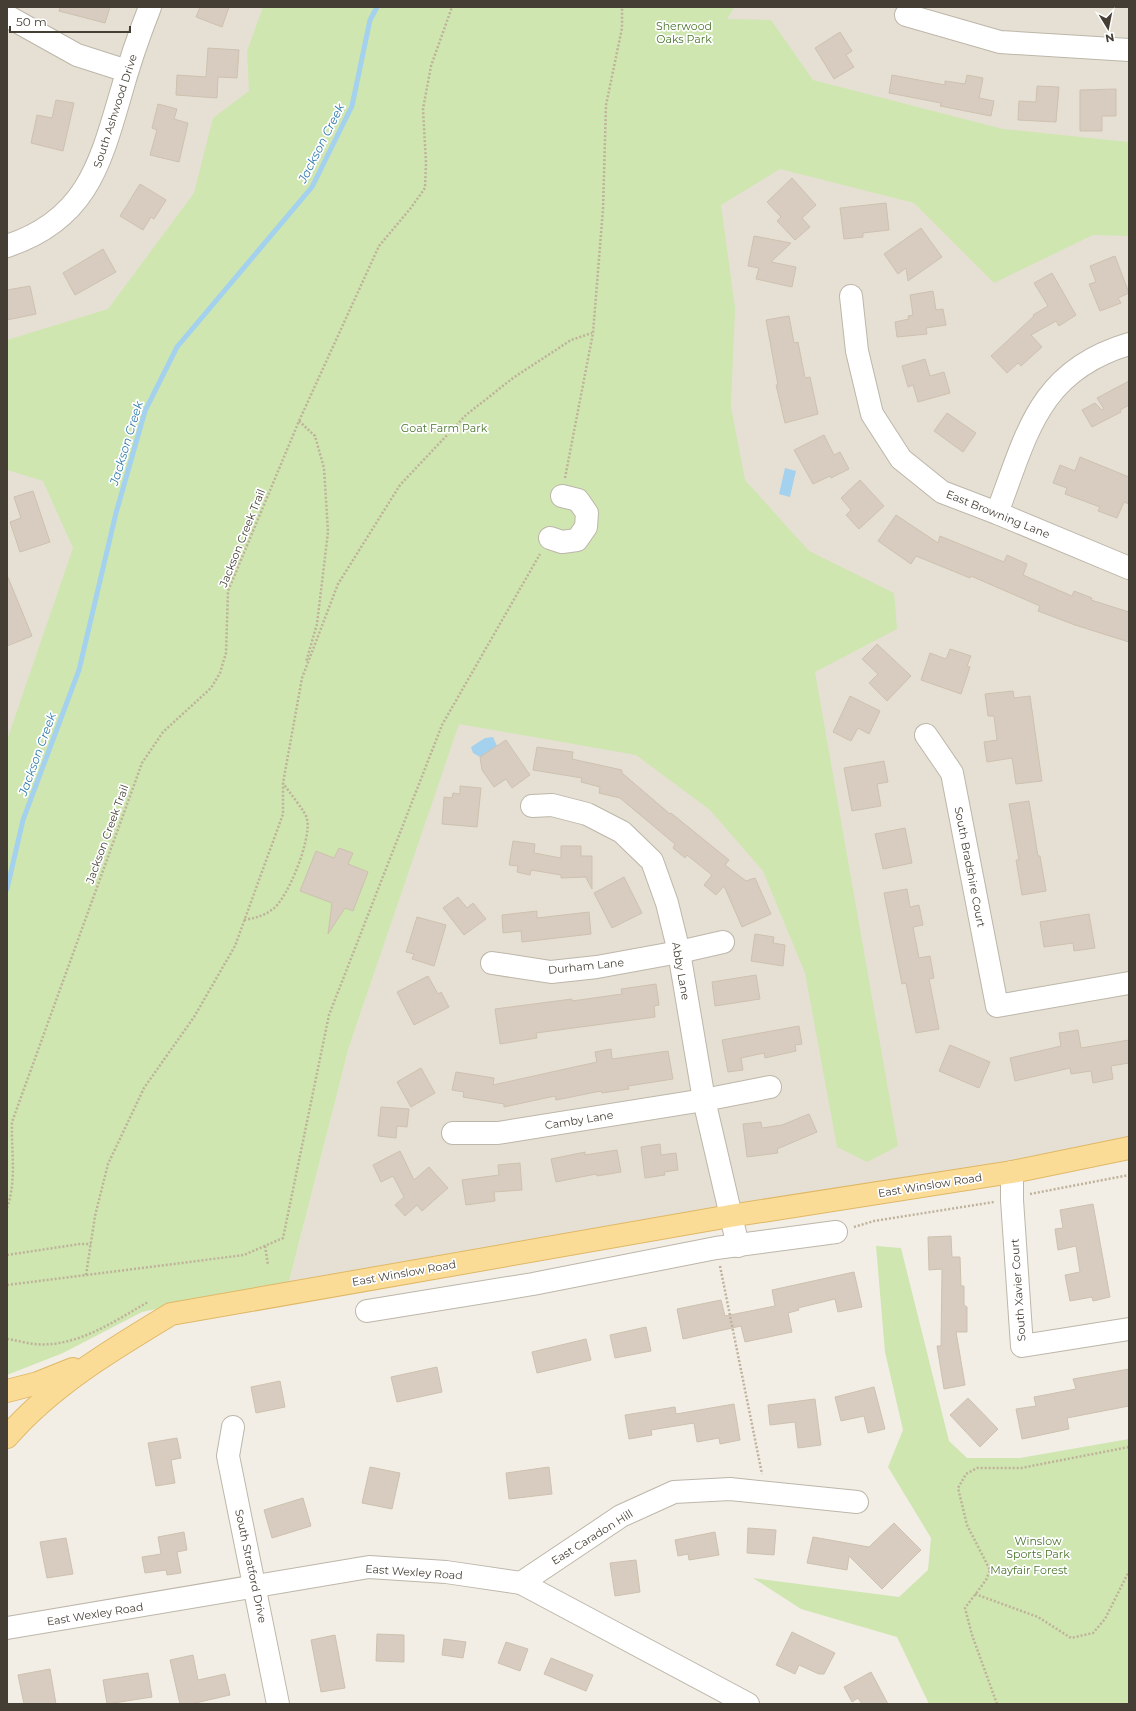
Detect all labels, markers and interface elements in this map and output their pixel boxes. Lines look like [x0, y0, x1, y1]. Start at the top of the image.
scale bar [10, 8, 130, 34]
north arrow [1088, 8, 1128, 48]
text: 50 m [16, 14, 47, 29]
park label: Sherwood Oaks Park [656, 19, 712, 46]
text: N [1104, 30, 1115, 46]
street label: South Ashwood Drive [90, 52, 140, 170]
water label: Jackson Creek [294, 100, 348, 186]
water label: Jackson Creek [106, 398, 146, 488]
park label: Goat Farm Park [401, 421, 488, 435]
street label: Jackson Creek Trail [216, 487, 268, 590]
street label: East Browning Lane [944, 487, 1052, 541]
water label: Jackson Creek [15, 710, 59, 798]
street label: Jackson Creek Trail [82, 783, 131, 886]
street label: South Bradshire Court [951, 806, 989, 929]
street label: Abby Lane [669, 941, 693, 1001]
street label: Durham Lane [547, 955, 625, 977]
street label: Camby Lane [544, 1108, 615, 1132]
street label: East Winslow Road [877, 1170, 983, 1200]
street label: South Xavier Court [1007, 1238, 1029, 1342]
street label: East Winslow Road [351, 1257, 457, 1289]
street label: East Caradon Hill [549, 1506, 635, 1568]
street label: South Stratford Drive [232, 1508, 270, 1624]
park label: Winslow Sports Park [1006, 1534, 1070, 1561]
street label: East Wexley Road [365, 1562, 463, 1582]
park label: Mayfair Forest [990, 1563, 1068, 1577]
street label: East Wexley Road [46, 1599, 144, 1629]

